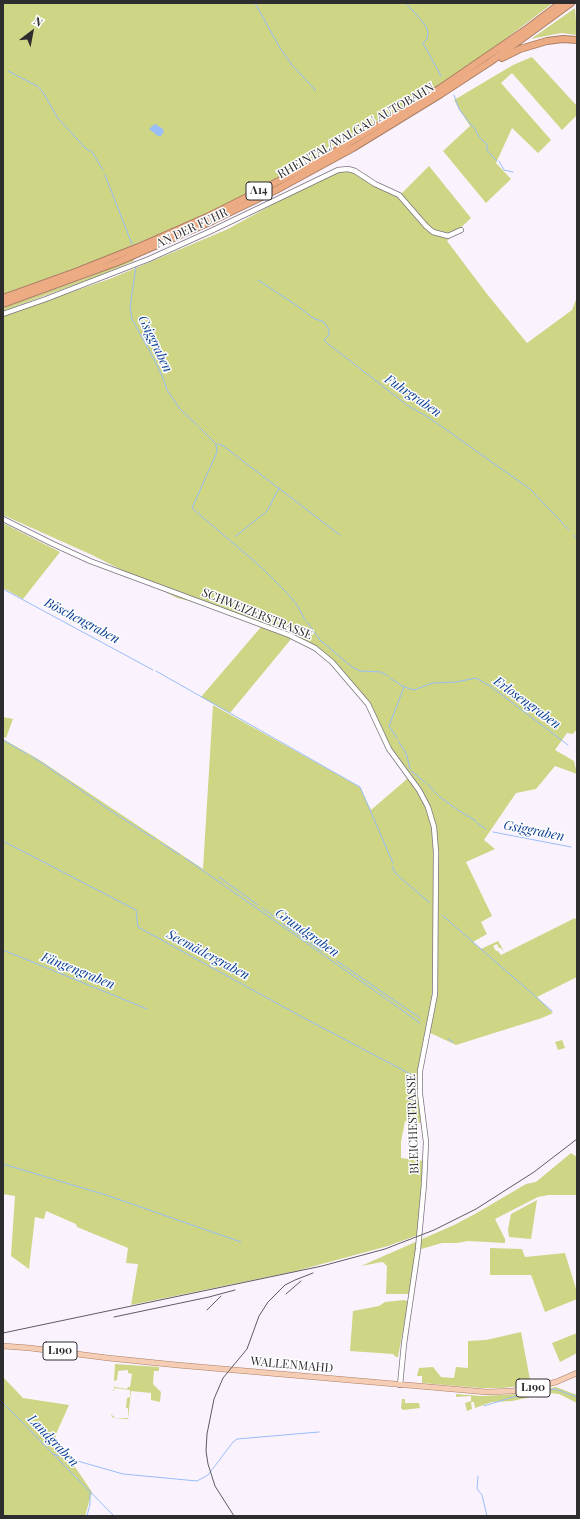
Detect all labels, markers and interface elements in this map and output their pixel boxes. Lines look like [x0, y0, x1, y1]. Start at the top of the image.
north arrow [12, 12, 52, 52]
text: N [31, 13, 46, 30]
street label: RHEINTAL/WALGAU AUTOBAHN [275, 80, 437, 182]
road number: A14 [246, 182, 272, 200]
street label: AN DER FUHR [154, 205, 230, 251]
water label: Gsiggraben [135, 313, 175, 375]
water label: Fuhrgraben [382, 371, 444, 421]
street label: SCHWEIZERSTRASSE [200, 585, 314, 643]
water label: Böschengraben [42, 595, 122, 647]
water label: Erlosengraben [490, 673, 564, 733]
water label: Gsiggraben [502, 817, 566, 845]
water label: Grundgraben [272, 905, 342, 961]
water label: Seemädergraben [164, 927, 252, 983]
water label: Fängengraben [39, 949, 117, 993]
street label: BLEICHESTRASSE [404, 1074, 422, 1174]
road number: L190 [43, 1342, 77, 1360]
street label: WALLENMAHD [250, 1354, 334, 1376]
road number: L190 [516, 1379, 550, 1397]
water label: Landgraben [24, 1412, 82, 1470]

